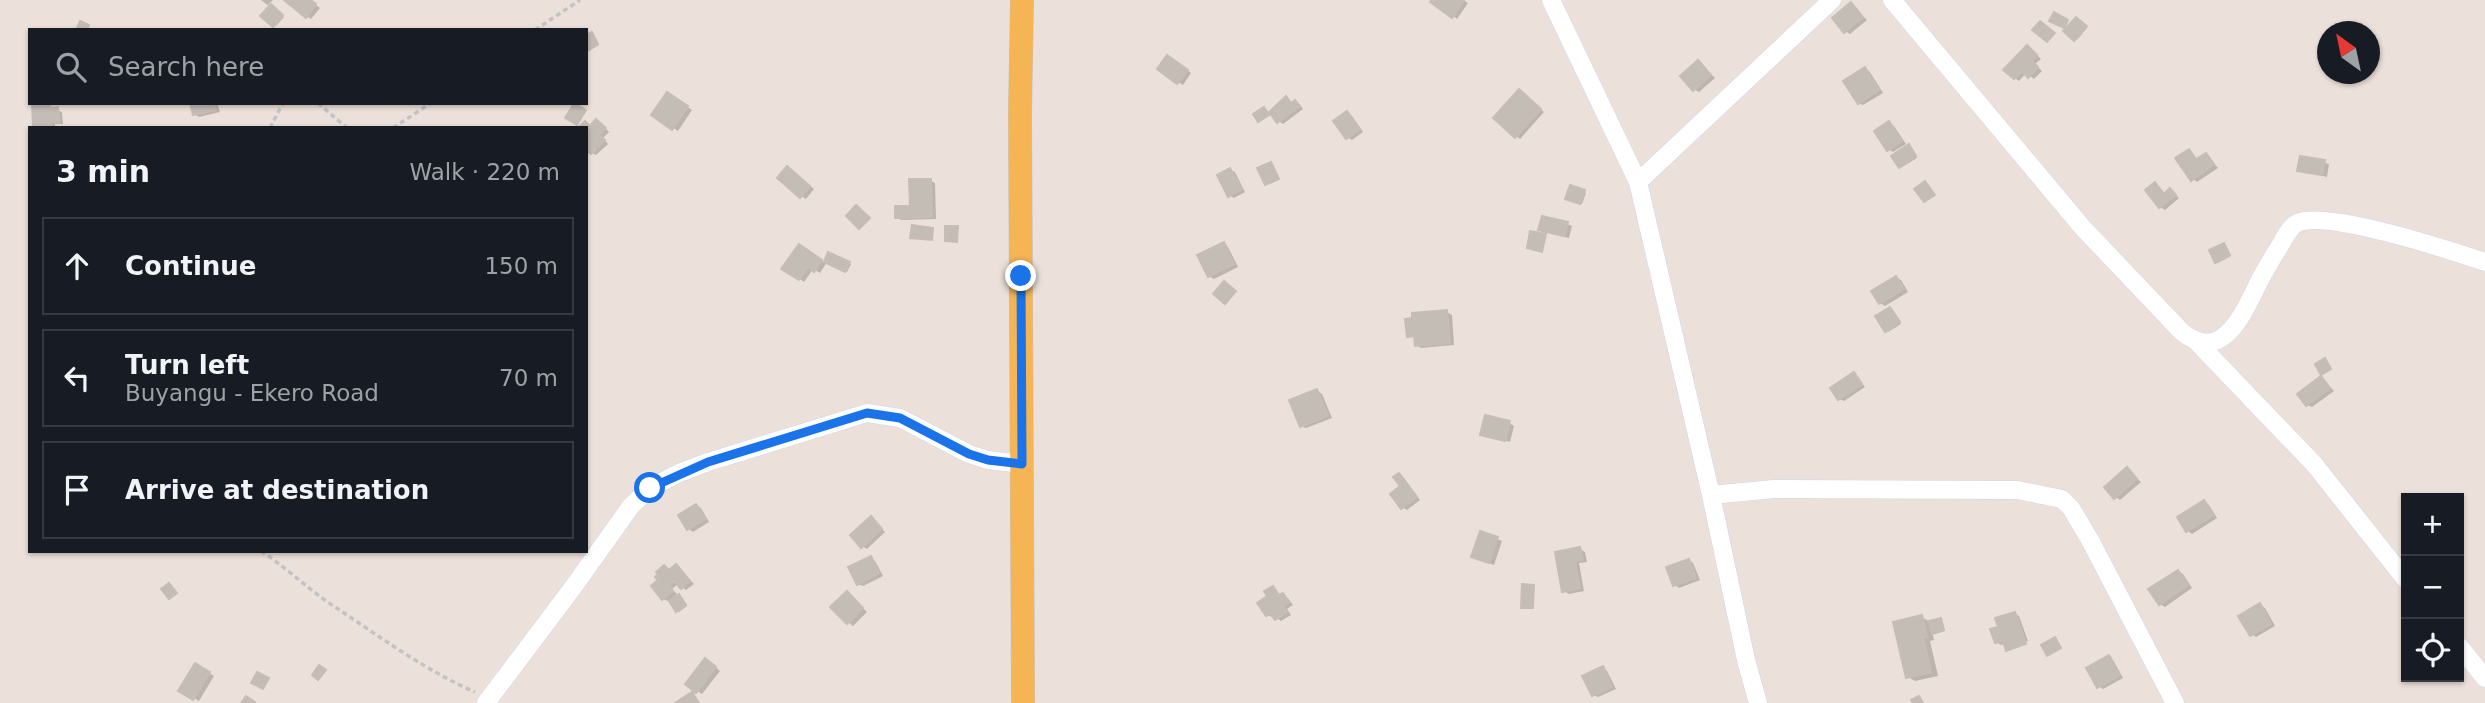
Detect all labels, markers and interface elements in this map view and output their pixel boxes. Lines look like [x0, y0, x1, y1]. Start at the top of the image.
north arrow [2317, 21, 2380, 84]
search box [28, 28, 588, 105]
icon: search [52, 48, 90, 86]
text: Search here [108, 52, 264, 82]
text: 3 min [56, 154, 150, 189]
text: Walk · 220 m [409, 159, 560, 185]
icon: ahead [58, 247, 96, 285]
text: Continue [125, 251, 256, 281]
text: 150 m [484, 253, 558, 279]
route end [1005, 260, 1036, 291]
text: Turn left [125, 350, 249, 380]
icon: left [58, 359, 96, 397]
text: 70 m [499, 365, 558, 391]
text: Buyangu - Ekero Road [125, 380, 379, 406]
icon: arrive [58, 471, 96, 509]
route start [634, 472, 665, 503]
text: Arrive at destination [125, 475, 429, 505]
map controls [2401, 493, 2464, 682]
button: + [2401, 493, 2464, 556]
button: − [2401, 556, 2464, 619]
button: locate [2401, 619, 2464, 682]

